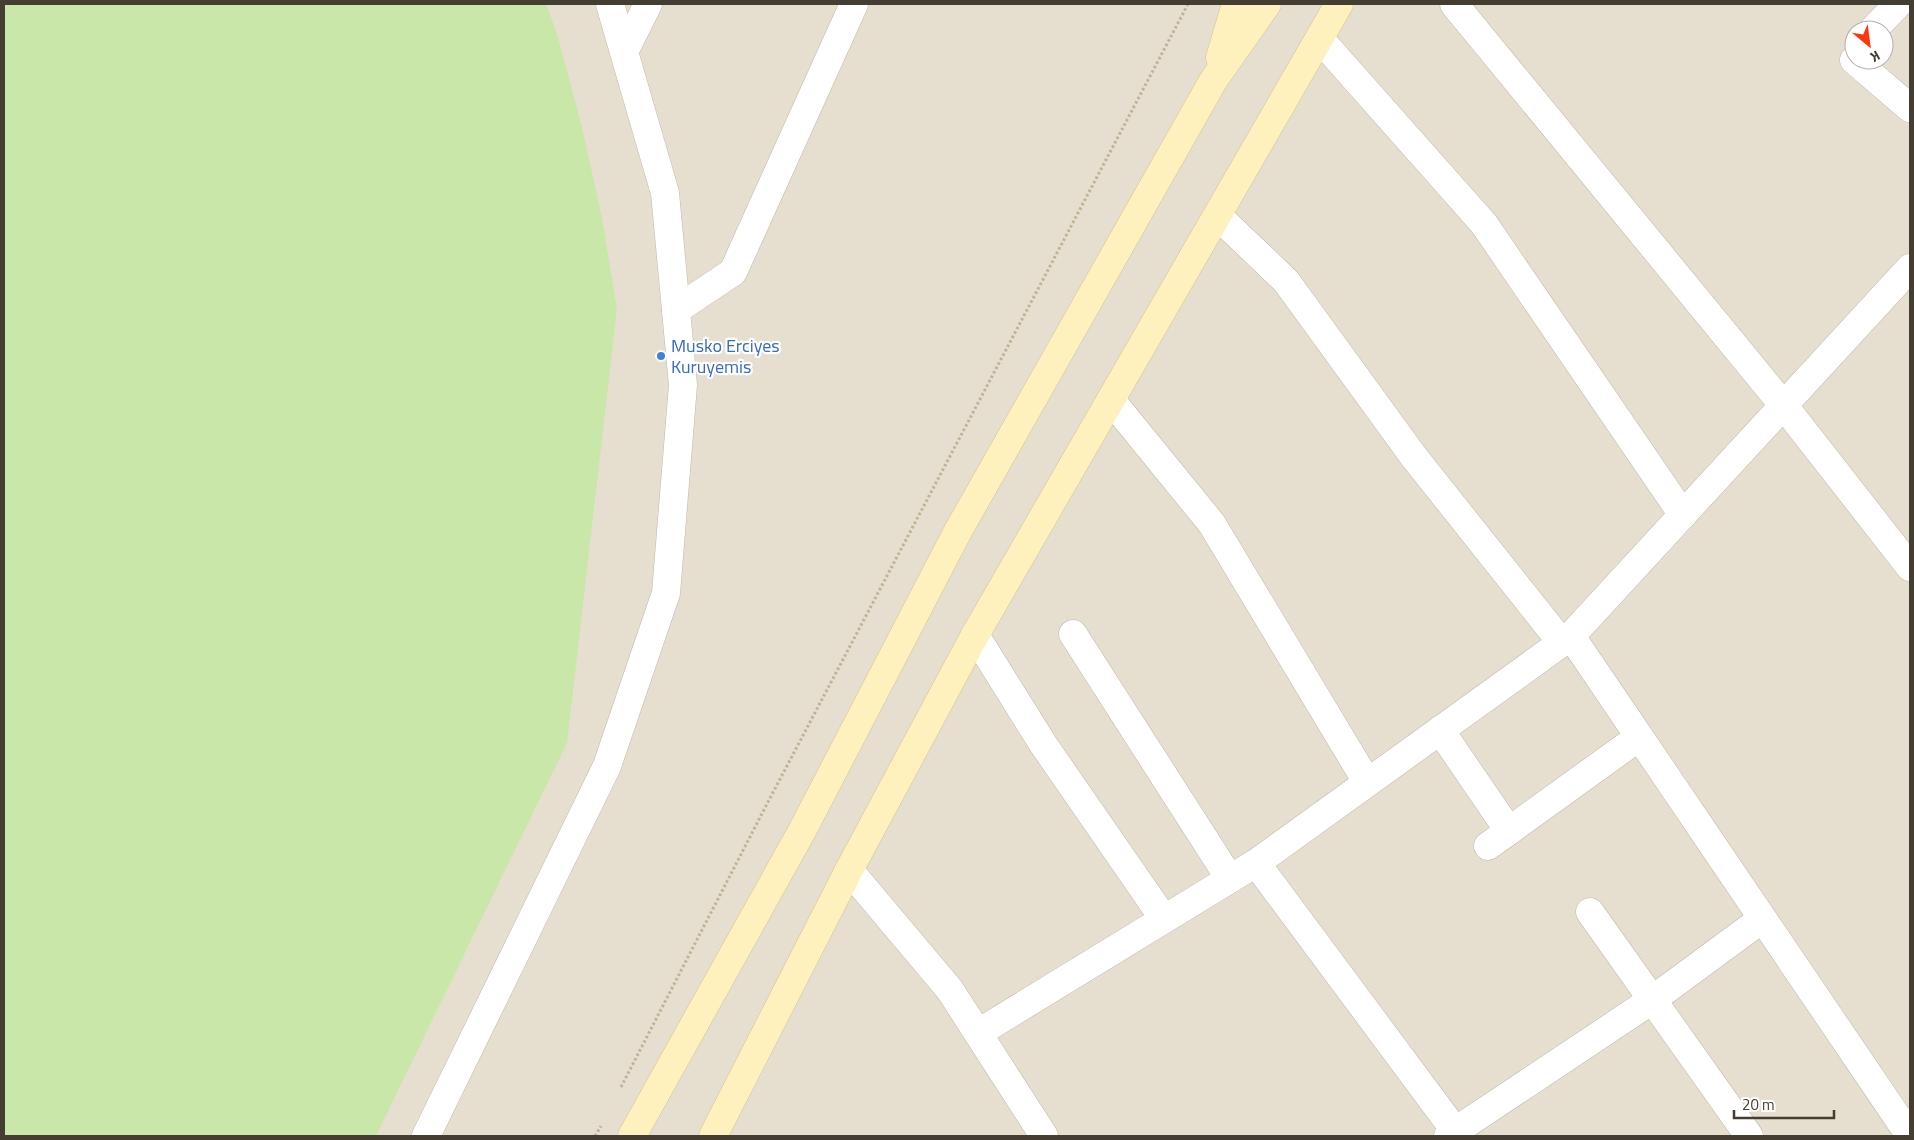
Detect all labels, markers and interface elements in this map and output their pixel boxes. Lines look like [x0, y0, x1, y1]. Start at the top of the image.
north arrow [1844, 20, 1894, 70]
text: K [1866, 46, 1884, 68]
place label: Musko Erciyes Kuruyemis [671, 332, 780, 380]
marker: Musko Erciyes Kuruyemis [655, 350, 667, 362]
scale bar [1734, 1088, 1834, 1120]
text: 20 m [1742, 1093, 1775, 1116]

